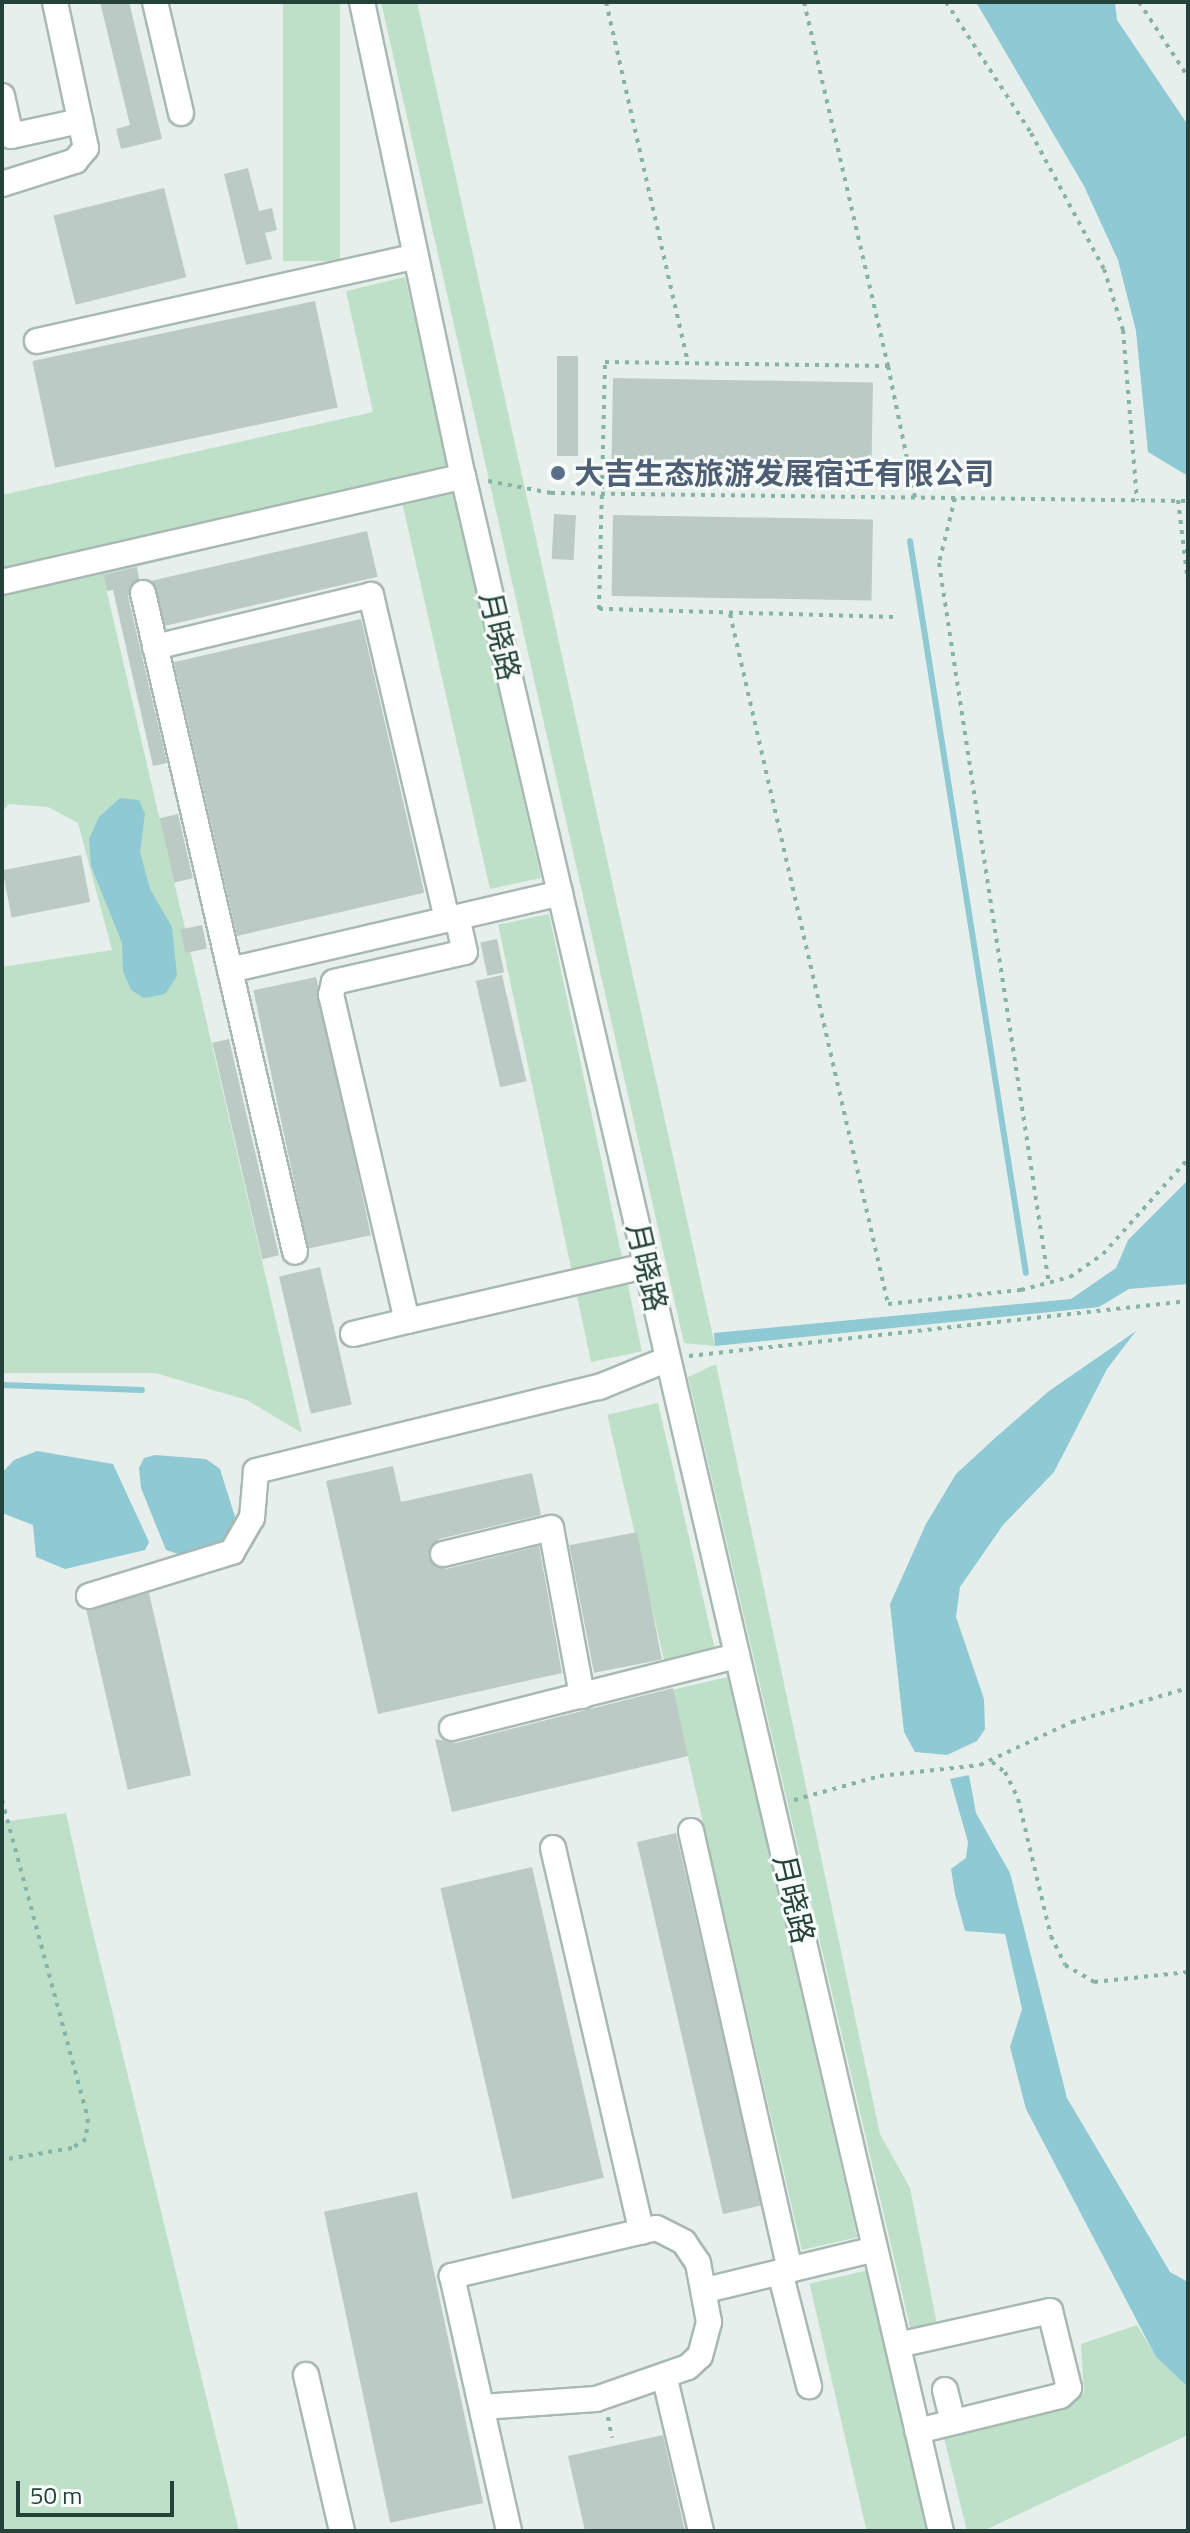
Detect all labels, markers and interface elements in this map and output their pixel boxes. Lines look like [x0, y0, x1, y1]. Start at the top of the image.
place label: 大吉生态旅游发展宿迁有限公司 [574, 455, 994, 491]
marker: 大吉生态旅游发展宿迁有限公司 [549, 464, 567, 482]
street label: 月晓路 [472, 588, 528, 684]
street label: 月晓路 [619, 1219, 675, 1315]
street label: 月晓路 [766, 1851, 822, 1947]
scale bar [20, 2465, 178, 2515]
text: 50 m [30, 2477, 82, 2513]

